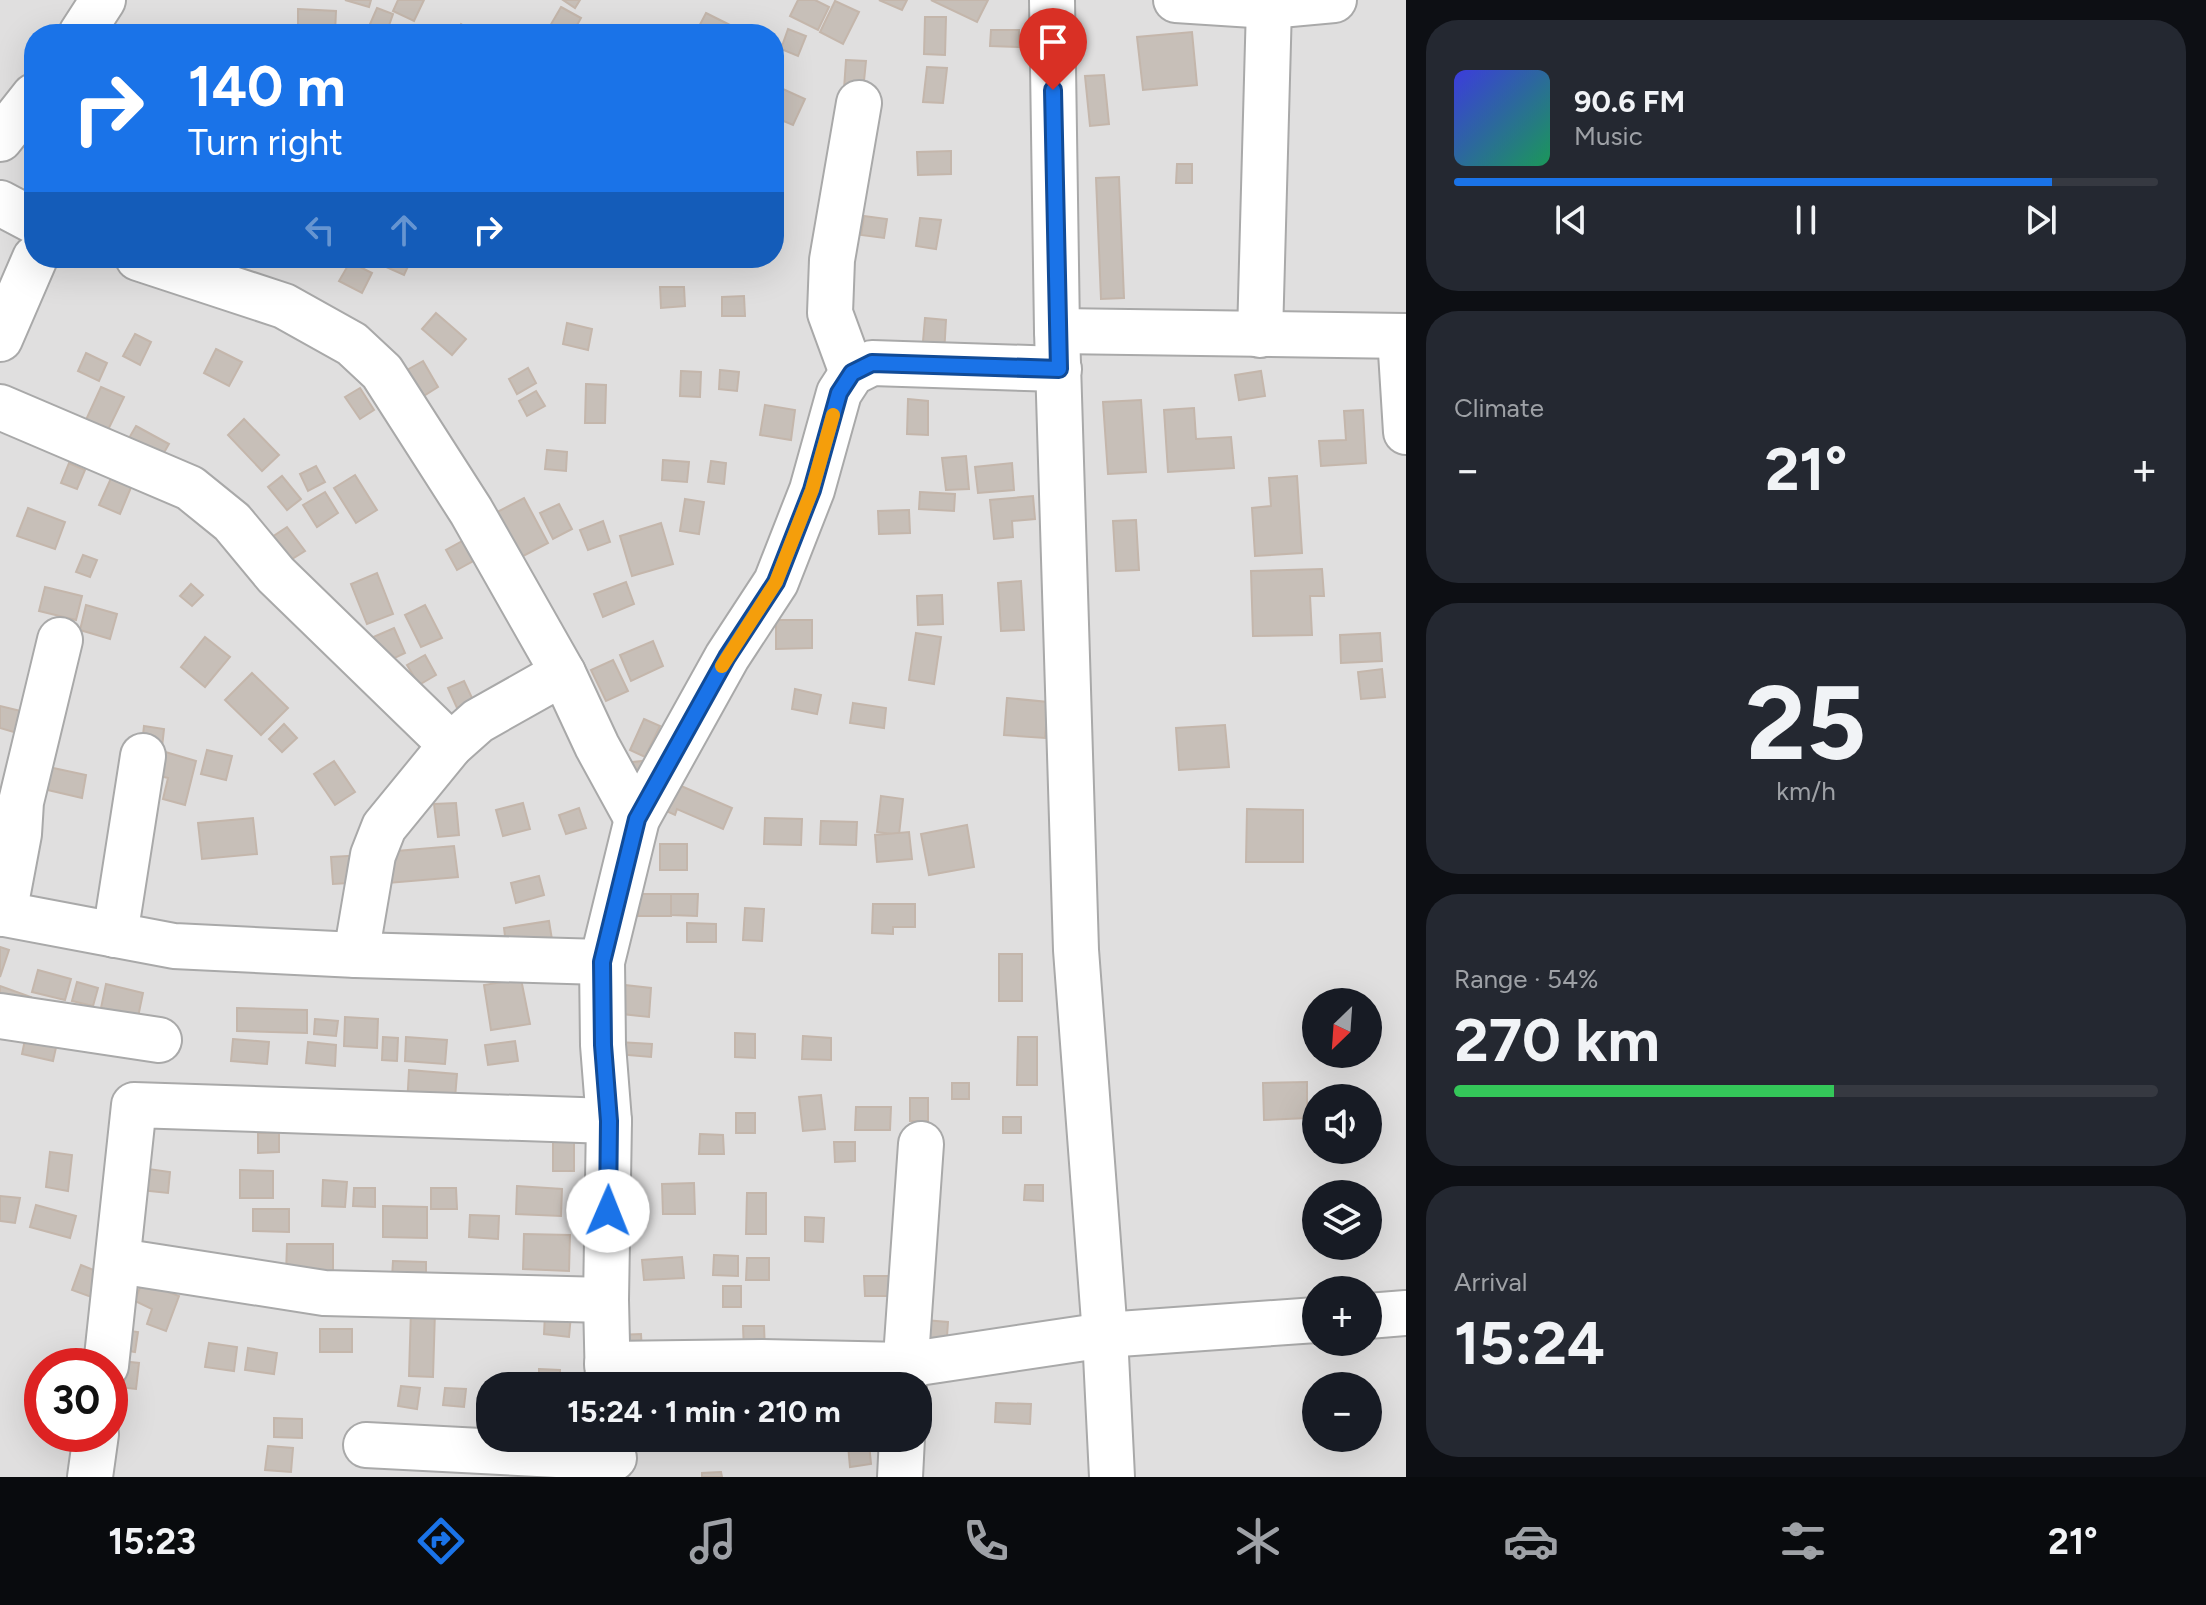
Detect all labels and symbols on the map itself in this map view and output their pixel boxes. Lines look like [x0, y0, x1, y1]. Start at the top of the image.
pin [1019, 8, 1087, 90]
north arrow [1302, 988, 1382, 1068]
position arrow [566, 1169, 650, 1253]
speed limit sign: 30 [24, 1348, 128, 1452]

